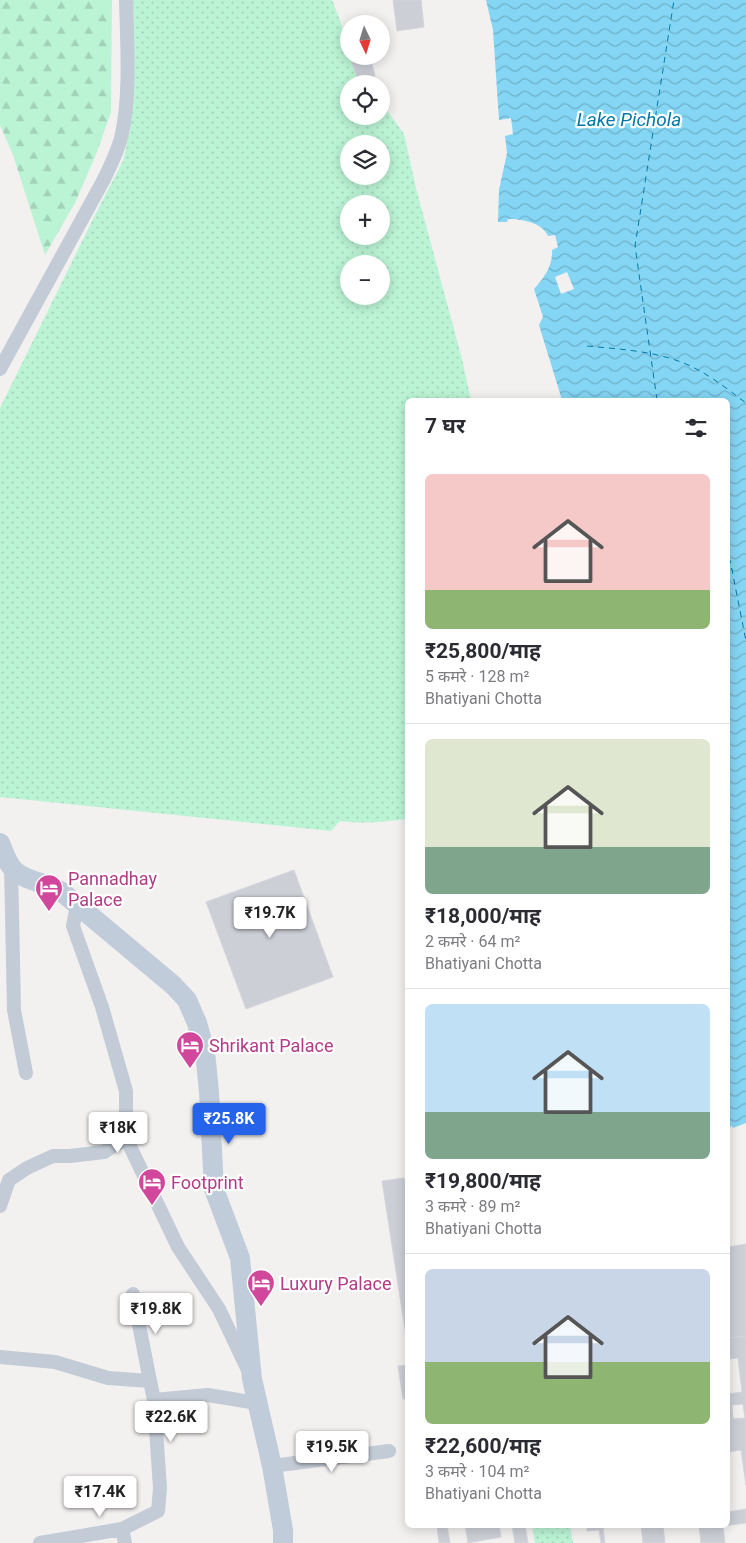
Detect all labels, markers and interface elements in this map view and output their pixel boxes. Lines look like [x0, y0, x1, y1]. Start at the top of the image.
north arrow [340, 15, 390, 65]
map controls [340, 15, 390, 305]
button: locate [340, 75, 390, 125]
water label: Lake Pichola [577, 108, 681, 131]
button: layers [340, 135, 390, 185]
button: + [340, 195, 390, 245]
button: − [340, 255, 390, 305]
text: 7 घर [425, 414, 465, 438]
icon: filters [682, 414, 710, 442]
icon: home [523, 506, 613, 596]
text: ₹25,800/माह [425, 639, 541, 663]
text: 5 कमरे · 128 m² [425, 667, 529, 686]
text: Bhatiyani Chotta [425, 689, 542, 708]
icon: home [523, 772, 613, 862]
place label: Pannadhay Palace [68, 868, 157, 910]
hotel icon: Pannadhay Palace [34, 873, 64, 912]
pin: ₹19.7K [229, 896, 311, 939]
text: ₹19.7K [245, 903, 295, 922]
text: ₹18,000/माह [425, 904, 541, 928]
text: 2 कमरे · 64 m² [425, 932, 520, 951]
text: Bhatiyani Chotta [425, 954, 542, 973]
hotel icon: Shrikant Palace [175, 1030, 205, 1069]
place label: Shrikant Palace [209, 1035, 333, 1056]
icon: home [523, 1037, 613, 1127]
pin: ₹25.8K [188, 1102, 270, 1145]
text: ₹25.8K [204, 1109, 254, 1128]
pin: ₹18K [88, 1112, 148, 1154]
text: ₹18K [100, 1118, 136, 1137]
hotel icon: Footprint [137, 1167, 167, 1206]
text: ₹19,800/माह [425, 1169, 541, 1193]
place label: Footprint [171, 1172, 244, 1193]
text: 3 कमरे · 89 m² [425, 1197, 520, 1216]
text: Bhatiyani Chotta [425, 1219, 542, 1238]
hotel icon: Luxury Palace [246, 1268, 276, 1307]
place label: Luxury Palace [280, 1273, 392, 1294]
pin: ₹19.8K [115, 1292, 197, 1335]
text: ₹19.8K [131, 1299, 181, 1318]
icon: home [523, 1302, 613, 1392]
pin: ₹22.6K [130, 1400, 212, 1443]
text: ₹22.6K [146, 1407, 196, 1426]
pin: ₹19.5K [291, 1430, 373, 1473]
text: ₹22,600/माह [425, 1434, 541, 1458]
text: ₹19.5K [307, 1437, 357, 1456]
text: 3 कमरे · 104 m² [425, 1462, 529, 1481]
pin: ₹17.4K [59, 1476, 141, 1518]
text: ₹17.4K [75, 1482, 125, 1501]
text: Bhatiyani Chotta [425, 1484, 542, 1503]

